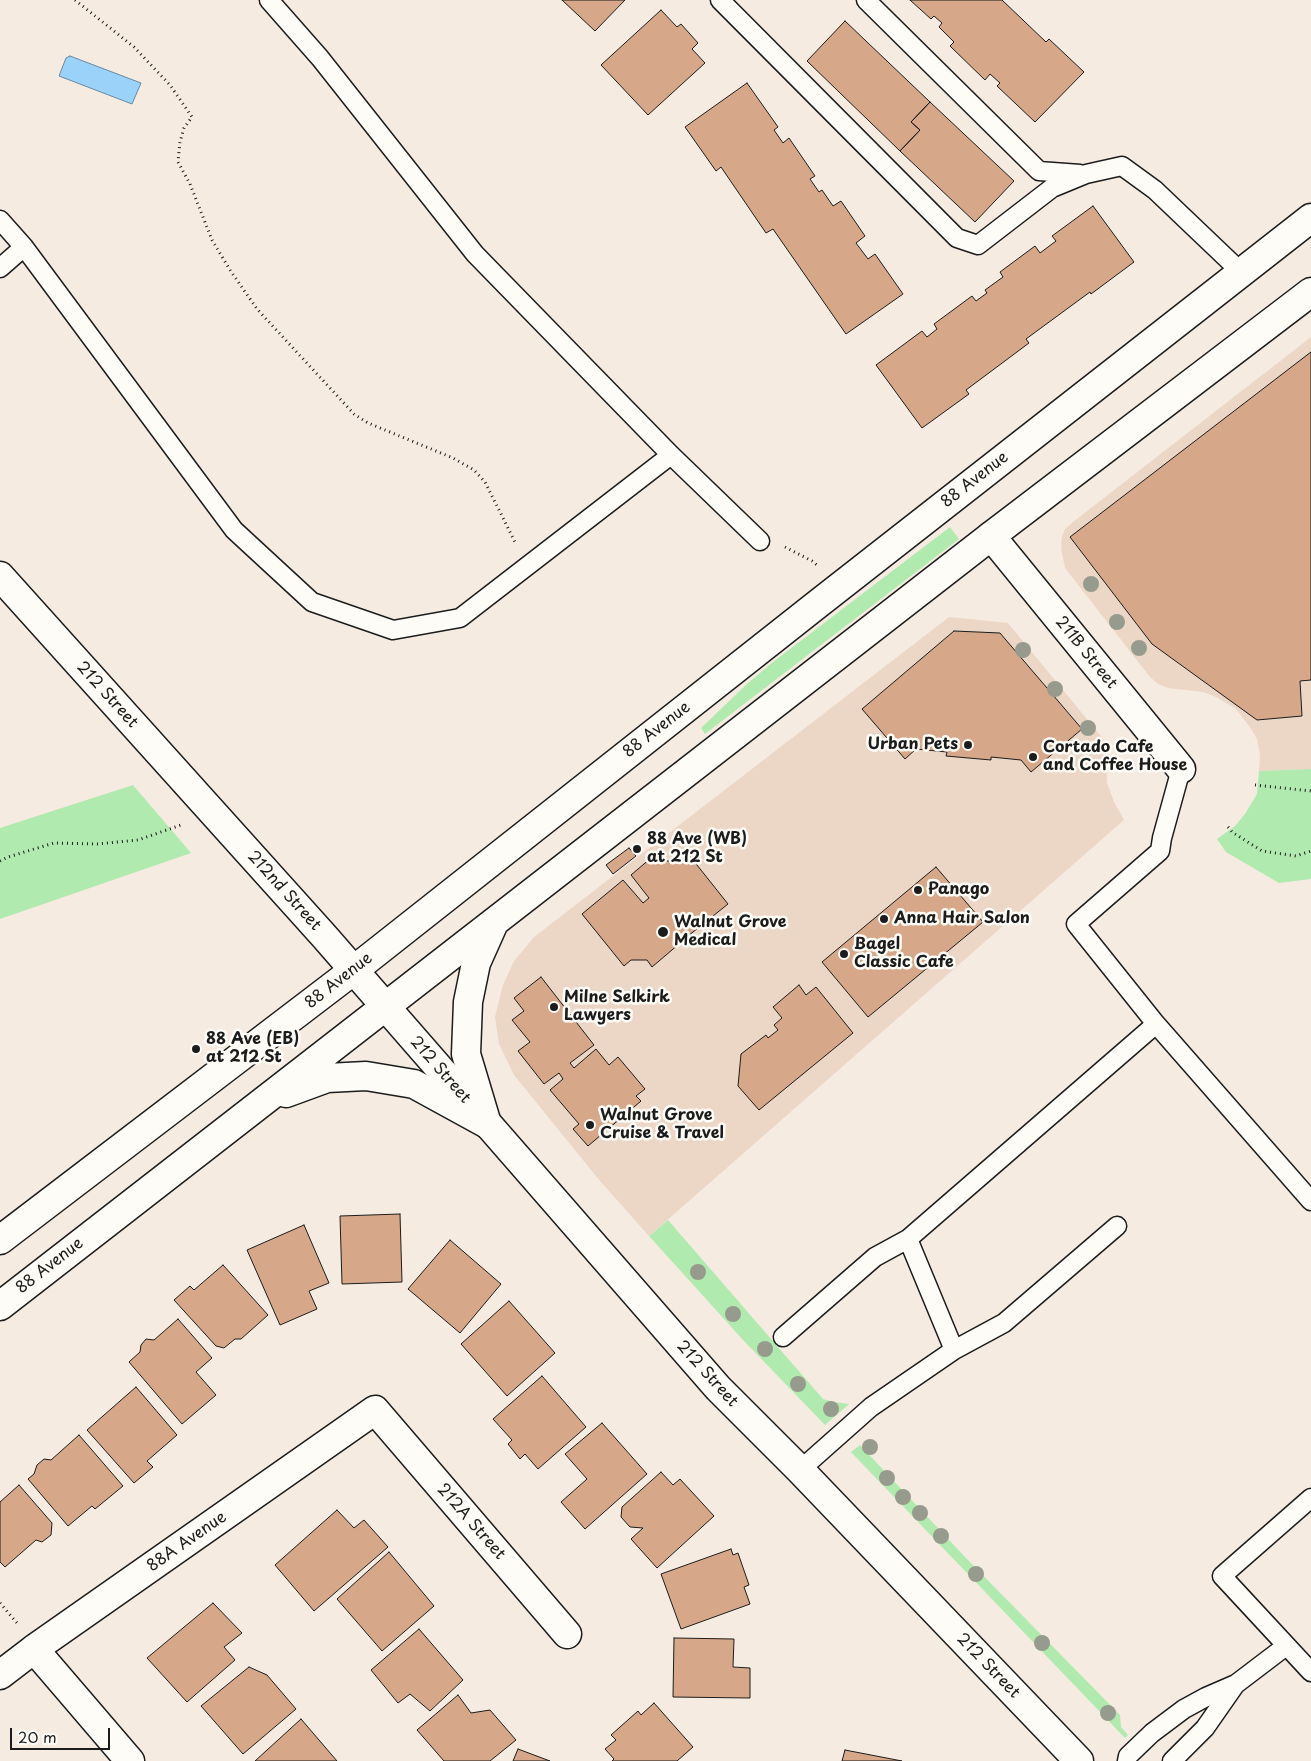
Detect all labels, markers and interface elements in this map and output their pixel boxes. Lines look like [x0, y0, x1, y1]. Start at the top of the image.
street label: 88 Avenue [938, 448, 1012, 512]
street label: 211B Street [1051, 613, 1121, 693]
street label: 212 Street [72, 658, 142, 732]
street label: 88 Avenue [620, 698, 694, 762]
place label: Urban Pets [867, 735, 958, 755]
place label: Cortado Cafe and Coffee House [1043, 738, 1187, 776]
marker: Urban Pets [962, 739, 974, 751]
marker: Cortado Cafe and Coffee House [1027, 751, 1039, 763]
place label: 88 Ave (WB) at 212 St [647, 830, 747, 868]
marker: 88 Ave (WB) at 212 St [631, 843, 643, 855]
street label: 212nd Street [243, 847, 325, 935]
place label: Panago [928, 880, 989, 900]
marker: Panago [912, 884, 924, 896]
place label: Anna Hair Salon [894, 909, 1030, 929]
place label: Walnut Grove Medical [674, 913, 786, 951]
marker: Anna Hair Salon [878, 913, 890, 925]
marker: Walnut Grove Medical [656, 925, 670, 939]
place label: Bagel Classic Cafe [854, 935, 954, 973]
marker: Bagel Classic Cafe [838, 948, 850, 960]
street label: 88 Avenue [302, 949, 376, 1013]
place label: Milne Selkirk Lawyers [564, 988, 670, 1026]
marker: Milne Selkirk Lawyers [548, 1001, 560, 1013]
place label: 88 Ave (EB) at 212 St [206, 1030, 299, 1068]
street label: 212 Street [406, 1032, 474, 1108]
marker: 88 Ave (EB) at 212 St [190, 1043, 202, 1055]
place label: Walnut Grove Cruise & Travel [600, 1106, 724, 1144]
marker: Walnut Grove Cruise & Travel [584, 1119, 596, 1131]
street label: 88 Avenue [13, 1234, 87, 1298]
street label: 212 Street [672, 1337, 742, 1411]
street label: 212A Street [433, 1480, 509, 1564]
street label: 88A Avenue [144, 1508, 230, 1576]
street label: 212 Street [952, 1630, 1024, 1702]
scale bar [12, 1718, 112, 1750]
text: 20 m [18, 1725, 57, 1748]

